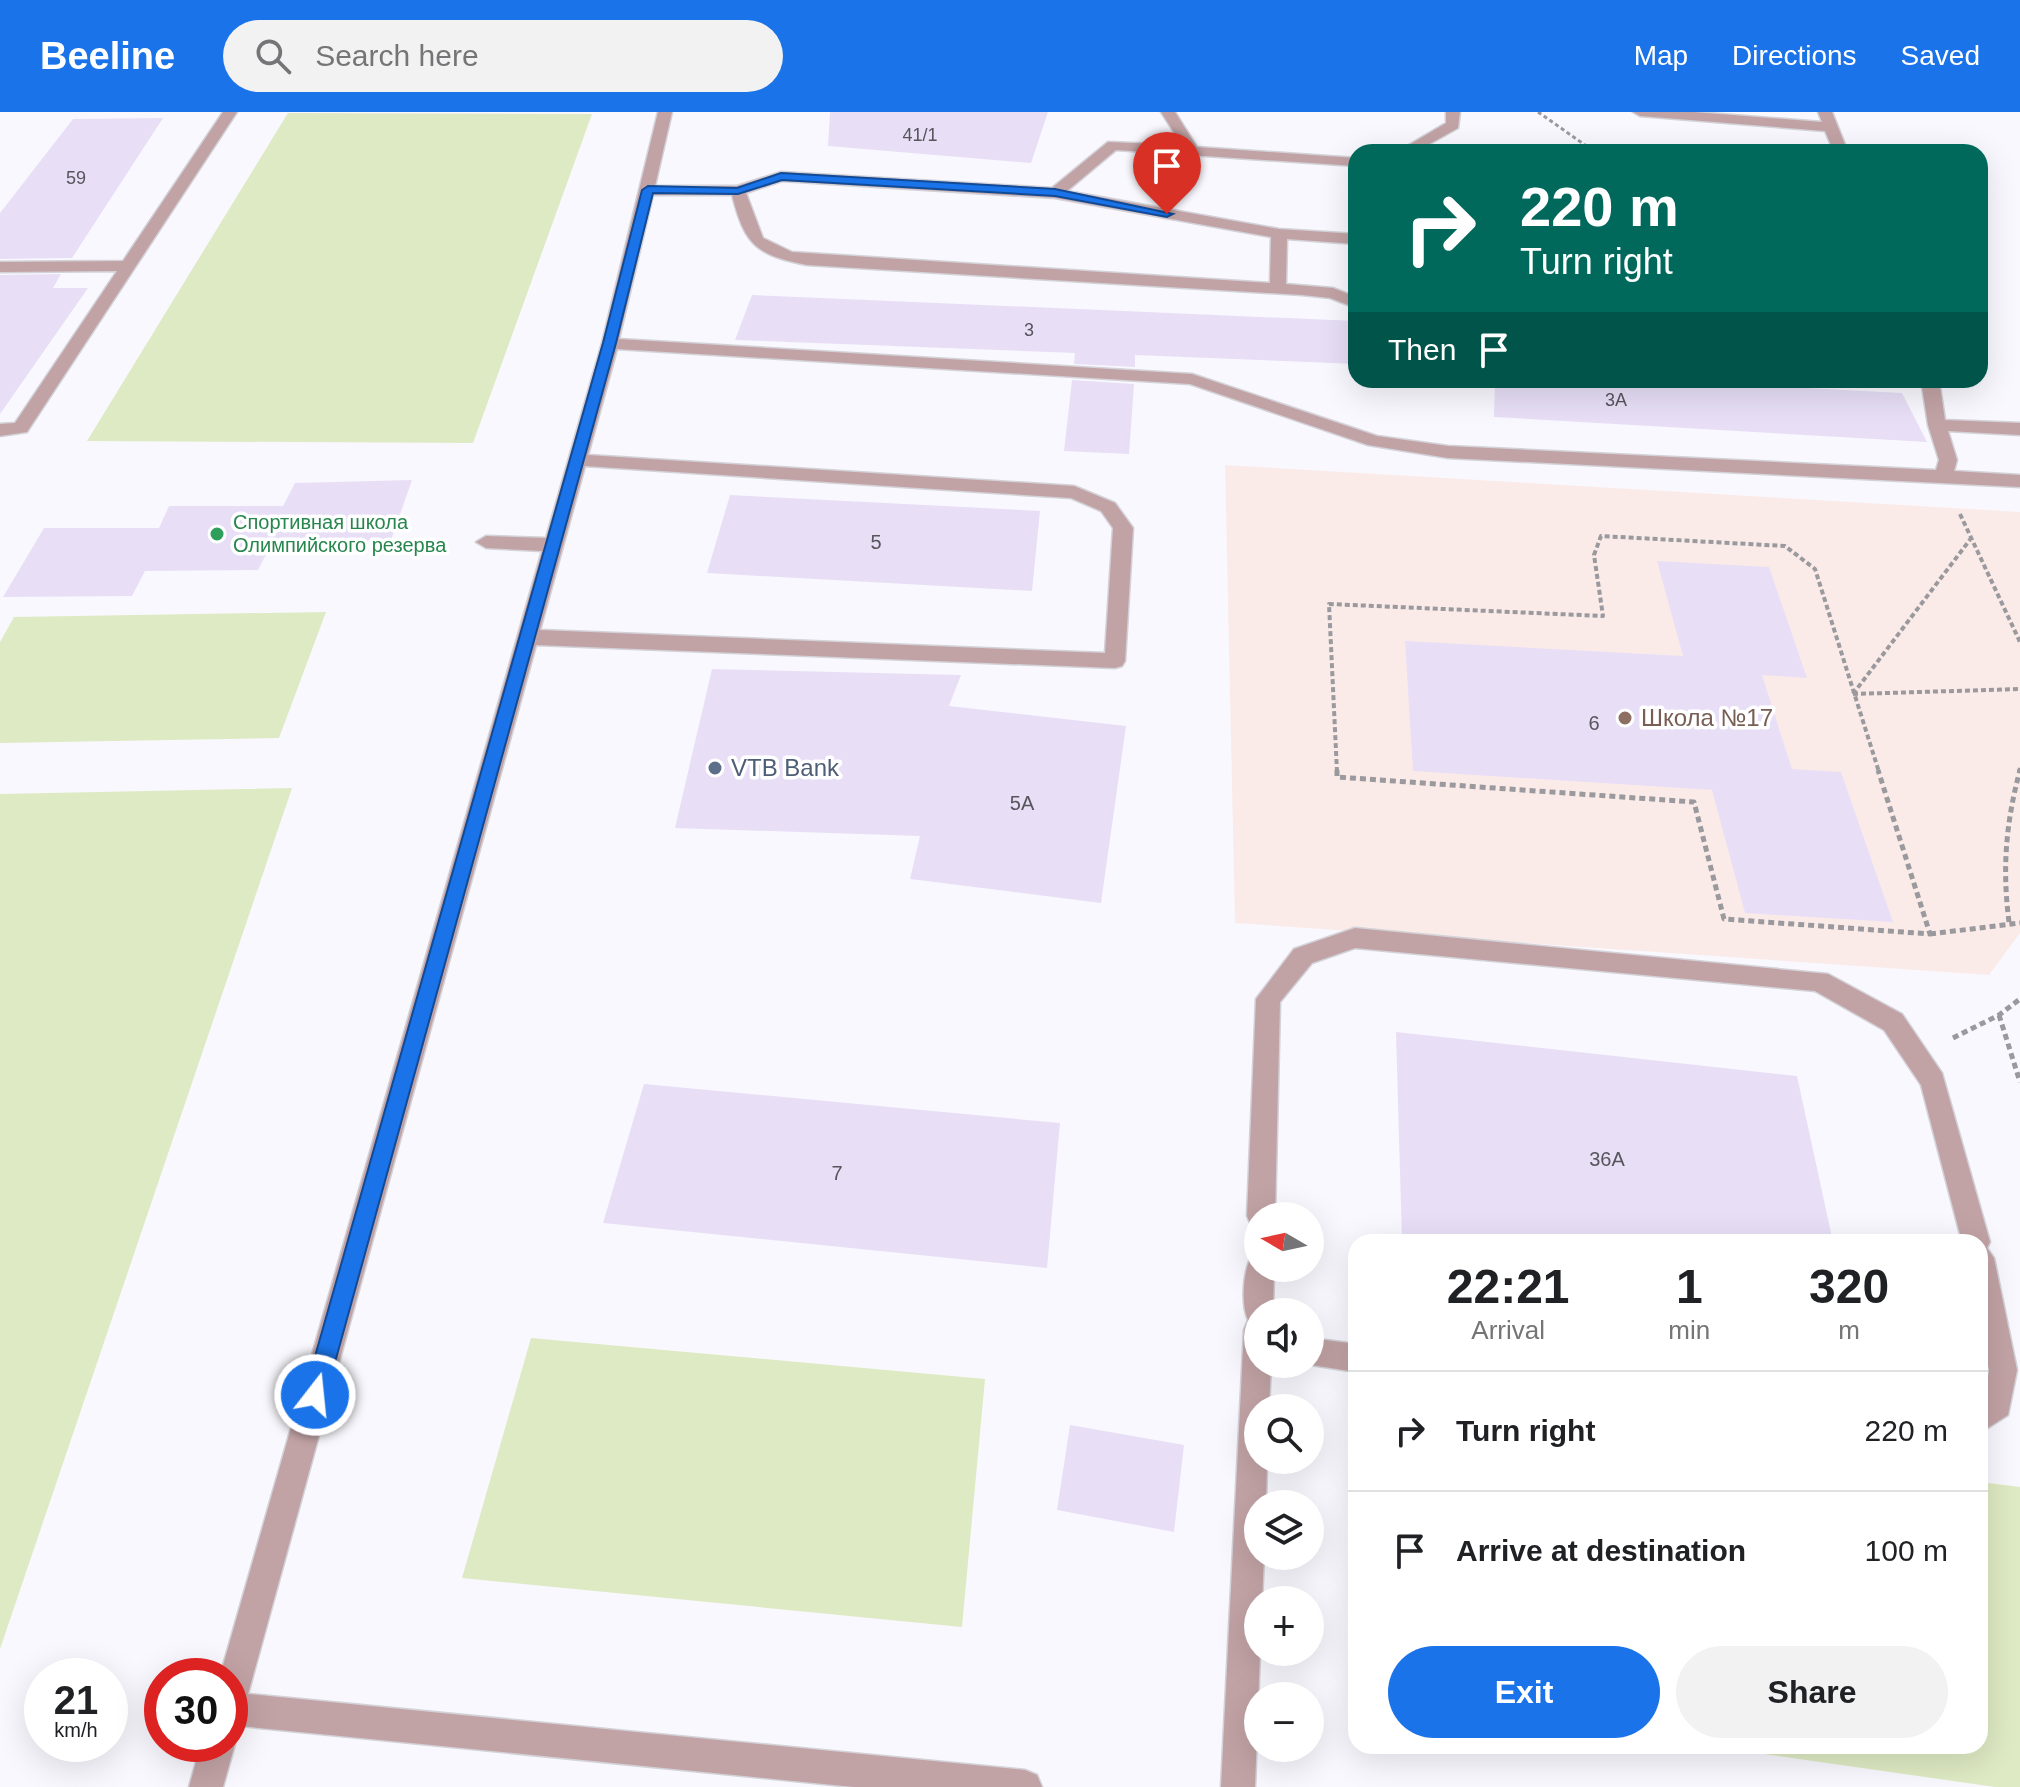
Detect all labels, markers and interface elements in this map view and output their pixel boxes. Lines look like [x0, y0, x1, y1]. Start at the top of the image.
search box [223, 20, 783, 92]
icon: search [251, 34, 295, 78]
text: Beeline [40, 35, 175, 77]
text: Search here [315, 39, 479, 72]
text: Map [1634, 40, 1688, 71]
text: Directions [1732, 40, 1857, 71]
text: Saved [1901, 40, 1980, 71]
house number: 41/1 [902, 125, 938, 145]
pin [1133, 132, 1201, 214]
icon: arrive [1145, 144, 1189, 188]
house number: 59 [66, 168, 86, 188]
text: 220 m [1520, 175, 1679, 238]
icon: right [1388, 176, 1492, 280]
text: Turn right [1520, 241, 1673, 282]
house number: 3 [1024, 320, 1034, 340]
icon: arrive [1472, 328, 1516, 372]
text: Then [1388, 333, 1456, 366]
house number: 3А [1605, 390, 1627, 410]
place label: Спортивная школа Олимпийского резерва [233, 511, 447, 556]
marker: Спортивная школа Олимпийского резерва [208, 525, 226, 543]
house number: 5 [870, 531, 882, 553]
place label: Школа №17 [1641, 704, 1773, 731]
marker: Школа №17 [1616, 709, 1634, 727]
house number: 6 [1588, 712, 1600, 734]
place label: VTB Bank [731, 754, 840, 781]
marker: VTB Bank [706, 759, 724, 777]
house number: 5А [1010, 792, 1035, 814]
house number: 36А [1589, 1148, 1625, 1170]
house number: 7 [831, 1162, 843, 1184]
north arrow [1244, 1202, 1324, 1282]
map controls [1244, 1202, 1324, 1762]
text: 22:21 [1447, 1260, 1570, 1313]
text: 1 [1676, 1260, 1703, 1313]
text: 320 [1809, 1260, 1889, 1313]
button: sound [1244, 1298, 1324, 1378]
text: Arrival [1471, 1315, 1545, 1345]
text: min [1668, 1315, 1710, 1345]
text: m [1838, 1315, 1860, 1345]
position arrow [273, 1353, 357, 1437]
button: search [1244, 1394, 1324, 1474]
icon: right [1388, 1409, 1432, 1453]
text: Turn right [1456, 1414, 1595, 1447]
text: 220 m [1865, 1414, 1948, 1447]
button: layers [1244, 1490, 1324, 1570]
icon: arrive [1388, 1529, 1432, 1573]
text: Arrive at destination [1456, 1534, 1746, 1567]
text: 100 m [1865, 1534, 1948, 1567]
button: + [1244, 1586, 1324, 1666]
button: Exit [1388, 1646, 1660, 1738]
button: Share [1676, 1646, 1948, 1738]
speed limit sign: 30 [144, 1658, 248, 1762]
text: 21 [54, 1678, 98, 1722]
button: − [1244, 1682, 1324, 1762]
text: km/h [54, 1719, 98, 1741]

